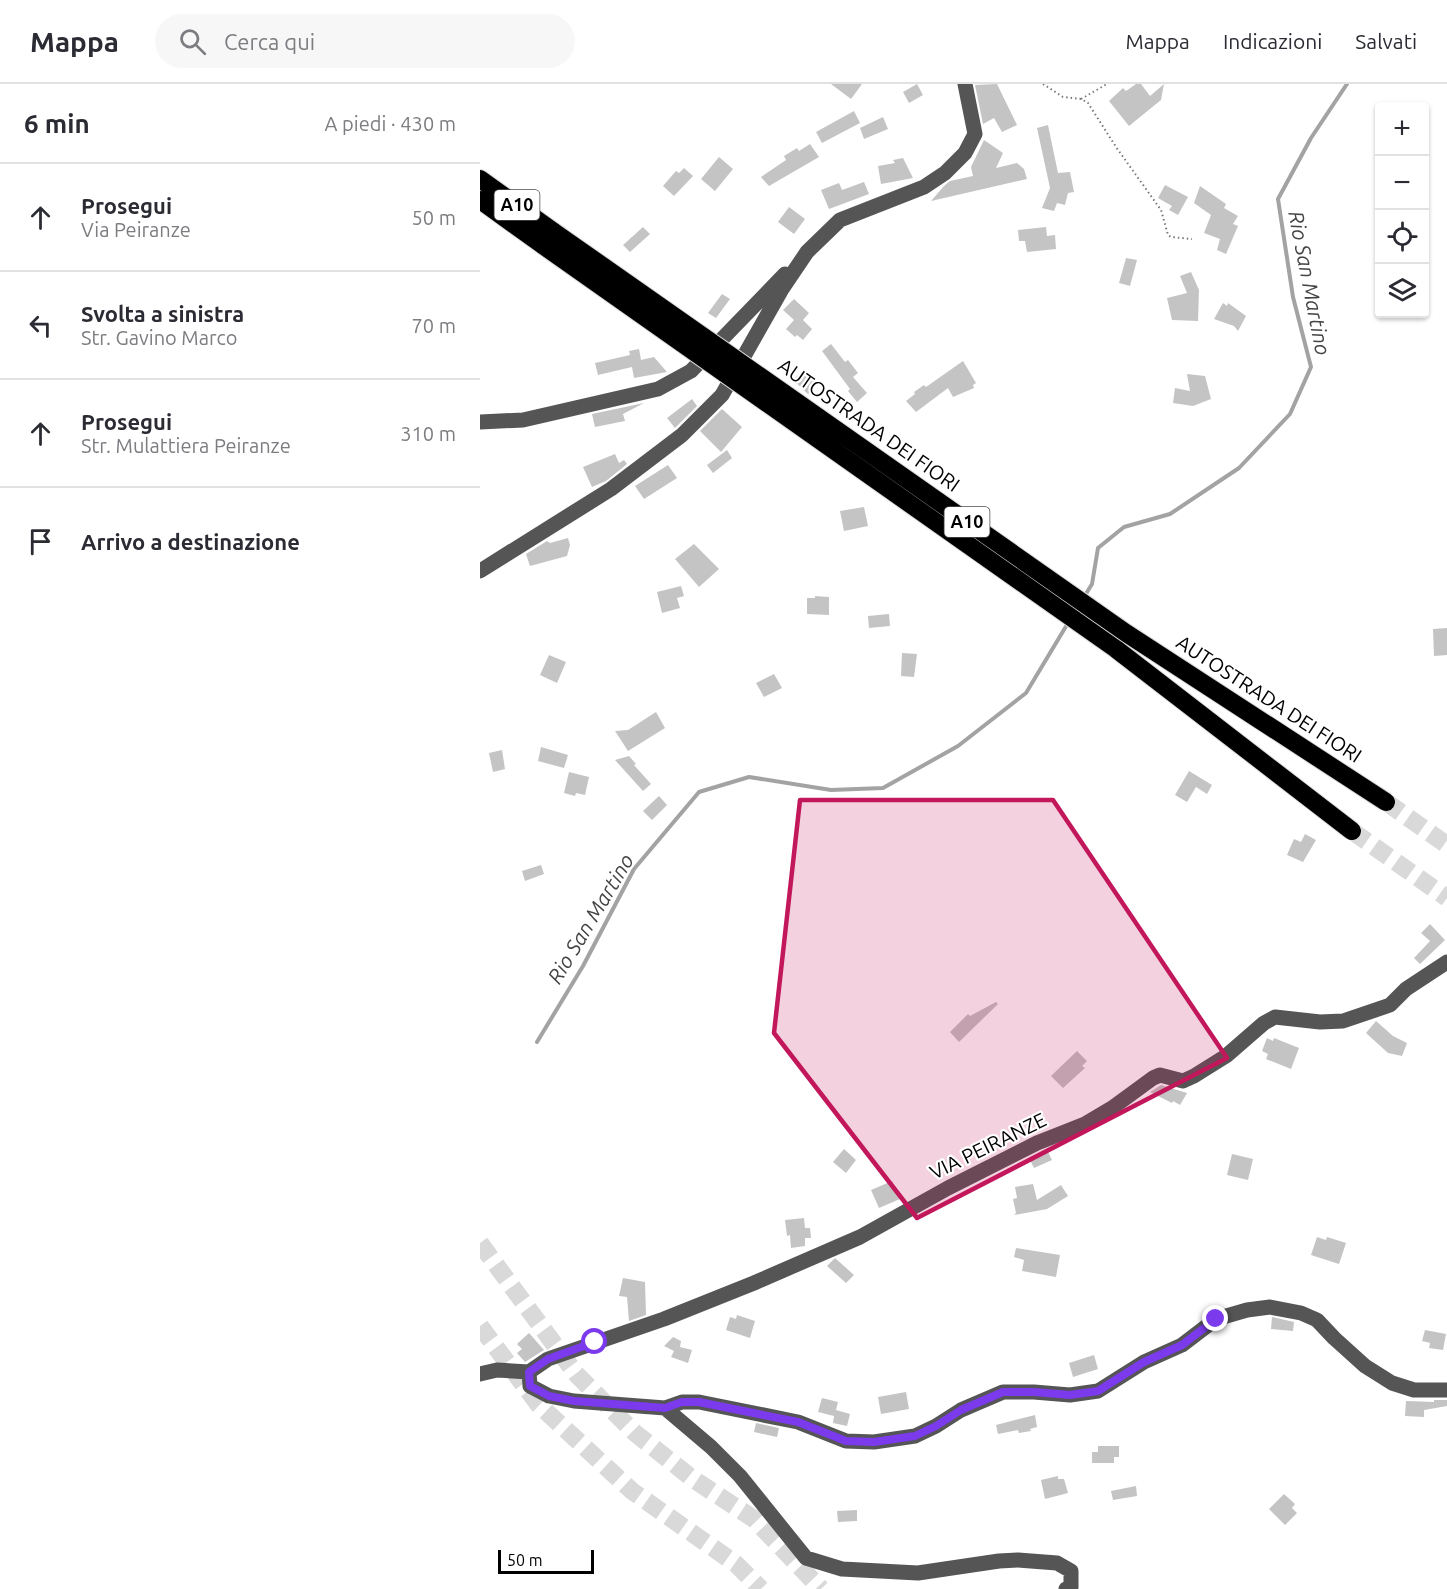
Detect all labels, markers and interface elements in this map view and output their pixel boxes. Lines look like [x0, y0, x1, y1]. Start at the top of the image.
search box [155, 14, 575, 68]
icon: search [176, 25, 209, 58]
text: Mappa [30, 26, 119, 57]
text: Cerca qui [224, 29, 315, 54]
text: Mappa [1125, 29, 1190, 53]
text: Indicazioni [1223, 29, 1322, 53]
text: Salvati [1355, 29, 1417, 53]
map controls [1375, 102, 1429, 318]
button: + [1375, 102, 1429, 156]
text: 6 min [24, 109, 90, 138]
text: A piedi · 430 m [325, 112, 456, 135]
button: − [1375, 156, 1429, 210]
road number: A10 [495, 190, 540, 220]
text: Prosegui [81, 193, 172, 218]
icon: ahead [24, 201, 57, 234]
text: 50 m [412, 206, 456, 229]
water label: Rio San Martino [1284, 209, 1336, 357]
button: locate [1375, 210, 1429, 264]
text: Via Peiranze [81, 218, 191, 241]
button: layers [1375, 264, 1429, 318]
text: Svolta a sinistra [81, 301, 244, 326]
icon: left [24, 309, 57, 342]
text: 70 m [412, 314, 456, 337]
text: Str. Gavino Marco [81, 326, 238, 349]
street label: AUTOSTRADA DEI FIORI [774, 353, 964, 496]
text: Prosegui [81, 409, 172, 434]
icon: ahead [24, 417, 57, 450]
text: 310 m [400, 422, 456, 445]
text: Str. Mulattiera Peiranze [81, 434, 291, 457]
road number: A10 [944, 507, 990, 537]
icon: arrive [24, 525, 57, 558]
text: Arrivo a destinazione [81, 529, 300, 554]
street label: AUTOSTRADA DEI FIORI [1173, 630, 1366, 767]
water label: Rio San Martino [542, 850, 638, 987]
street label: VIA PEIRANZE [926, 1107, 1050, 1184]
route end [1202, 1305, 1228, 1331]
route start [581, 1328, 607, 1354]
scale bar [498, 1547, 594, 1574]
text: 50 m [507, 1551, 543, 1569]

